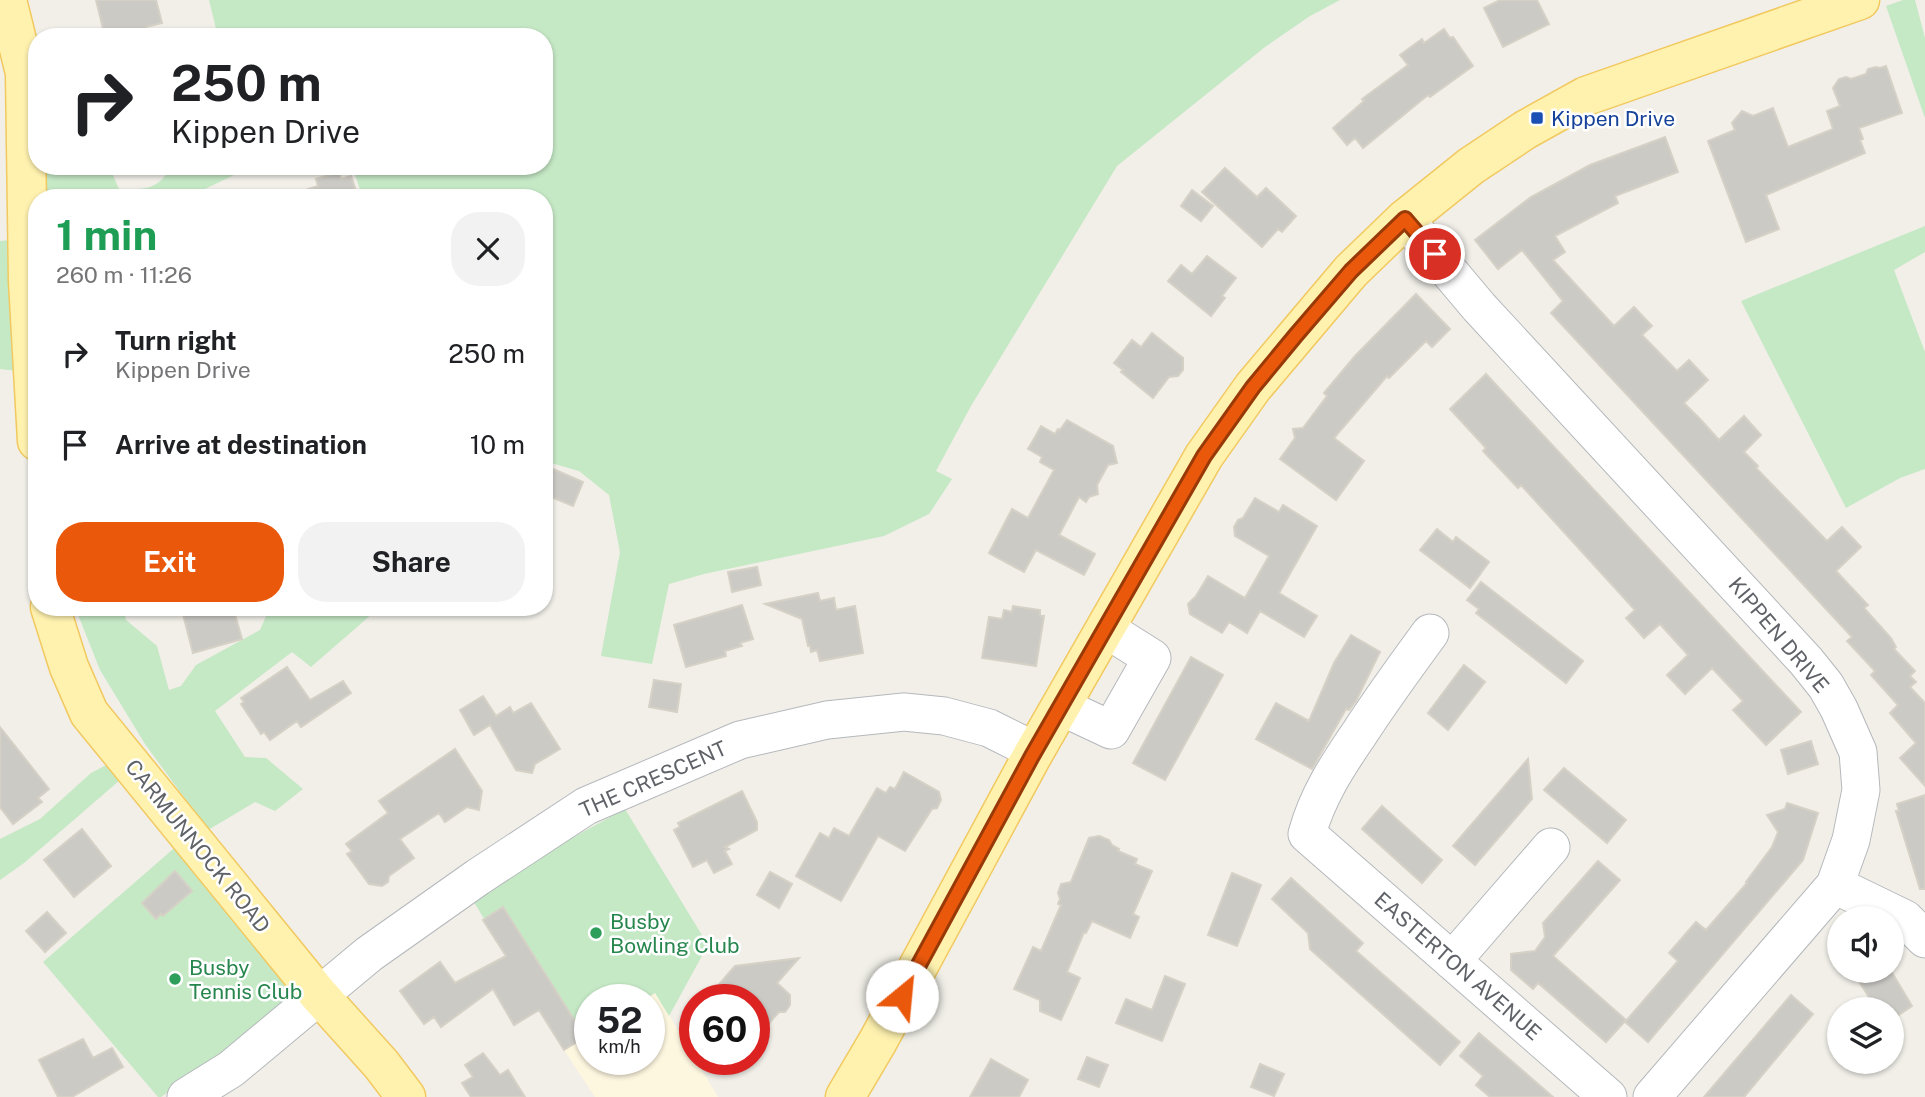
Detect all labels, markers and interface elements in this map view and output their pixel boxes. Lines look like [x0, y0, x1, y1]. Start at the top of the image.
text: 250 m [171, 54, 322, 112]
icon: right [56, 56, 147, 147]
place label: Kippen Drive [1551, 106, 1675, 131]
marker: Kippen Drive [1529, 110, 1545, 126]
text: Kippen Drive [171, 113, 360, 150]
text: 1 min [56, 210, 157, 259]
button: close [451, 212, 525, 286]
pin [1405, 224, 1465, 284]
icon: arrive [1416, 235, 1454, 273]
text: 260 m · 11:26 [56, 261, 192, 288]
text: Turn right [115, 325, 237, 356]
icon: right [56, 335, 94, 373]
text: 250 m [448, 338, 525, 369]
text: Kippen Drive [115, 356, 251, 383]
icon: arrive [56, 426, 94, 464]
text: Arrive at destination [115, 429, 367, 460]
text: 10 m [470, 429, 525, 460]
button: Exit [56, 522, 284, 602]
button: Share [298, 522, 525, 602]
street label: KIPPEN DRIVE [1723, 572, 1835, 698]
street label: THE CRESCENT [576, 735, 730, 823]
street label: CARMUNNOCK ROAD [120, 754, 276, 938]
street label: EASTERTON AVENUE [1369, 887, 1547, 1045]
map controls [1827, 906, 1904, 1074]
button: sound [1827, 906, 1904, 983]
place label: Busby Bowling Club [610, 909, 739, 958]
marker: Busby Bowling Club [588, 925, 604, 941]
place label: Busby Tennis Club [189, 955, 302, 1004]
position arrow [865, 959, 939, 1033]
marker: Busby Tennis Club [167, 971, 183, 987]
speed limit sign: 60 [679, 984, 770, 1075]
button: layers [1827, 997, 1904, 1074]
text: 52 [597, 1000, 642, 1041]
text: km/h [598, 1036, 641, 1057]

